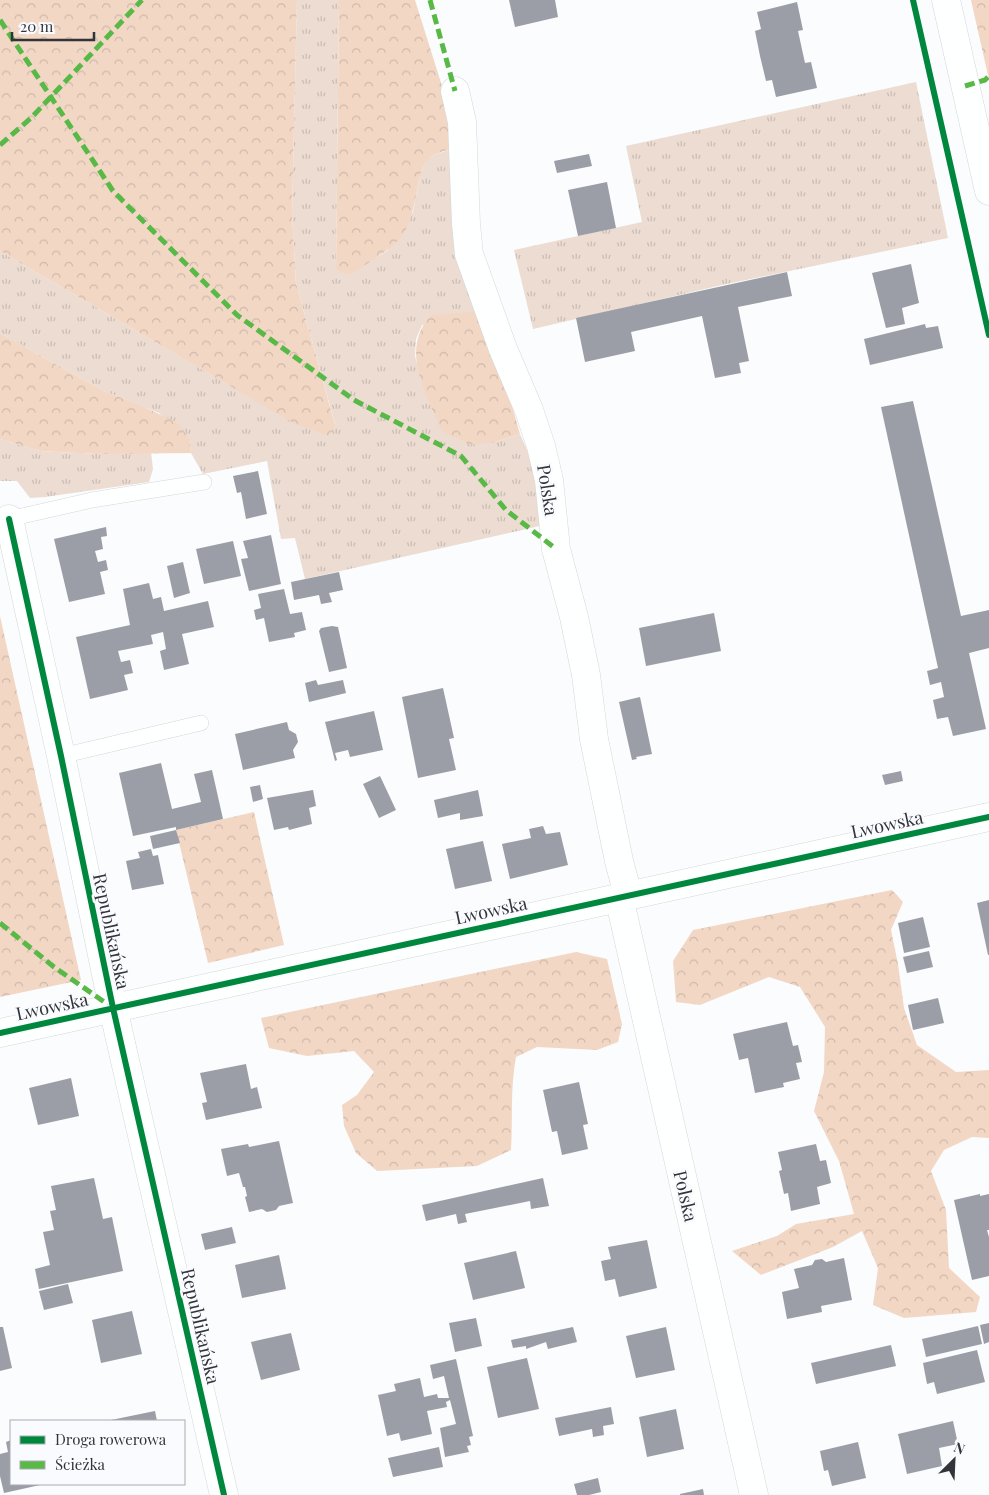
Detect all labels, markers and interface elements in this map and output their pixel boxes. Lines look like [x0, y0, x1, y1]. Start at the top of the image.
scale bar [12, 10, 95, 42]
text: 20 m [20, 16, 54, 36]
street label: Polska [532, 462, 564, 518]
street label: Lwowska [849, 805, 925, 843]
street label: Republikańska [88, 871, 136, 991]
street label: Lwowska [453, 891, 529, 929]
street label: Lwowska [14, 987, 90, 1025]
street label: Polska [668, 1168, 704, 1224]
street label: Republikańska [176, 1266, 226, 1386]
legend [10, 1420, 185, 1485]
text: Droga rowerowa [55, 1429, 167, 1449]
north arrow [929, 1435, 979, 1485]
text: N [951, 1437, 968, 1458]
text: Ścieżka [55, 1454, 106, 1474]

